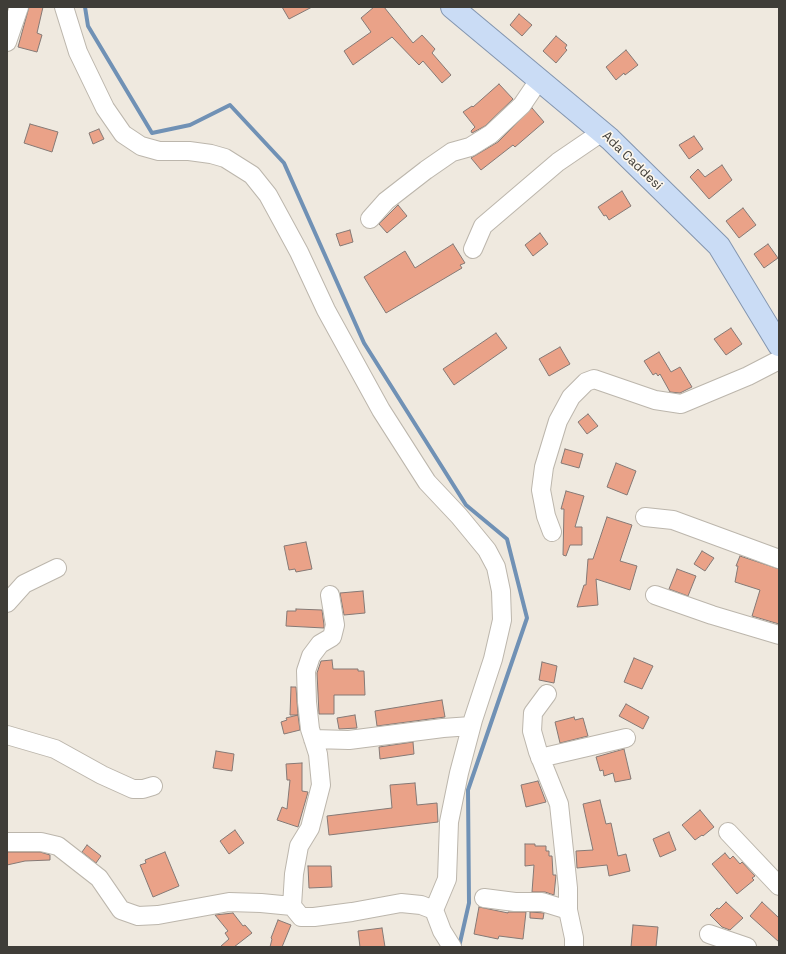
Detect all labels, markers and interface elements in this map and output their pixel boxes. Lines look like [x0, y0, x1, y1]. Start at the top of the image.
street label: Ada Caddesi [599, 128, 665, 194]

